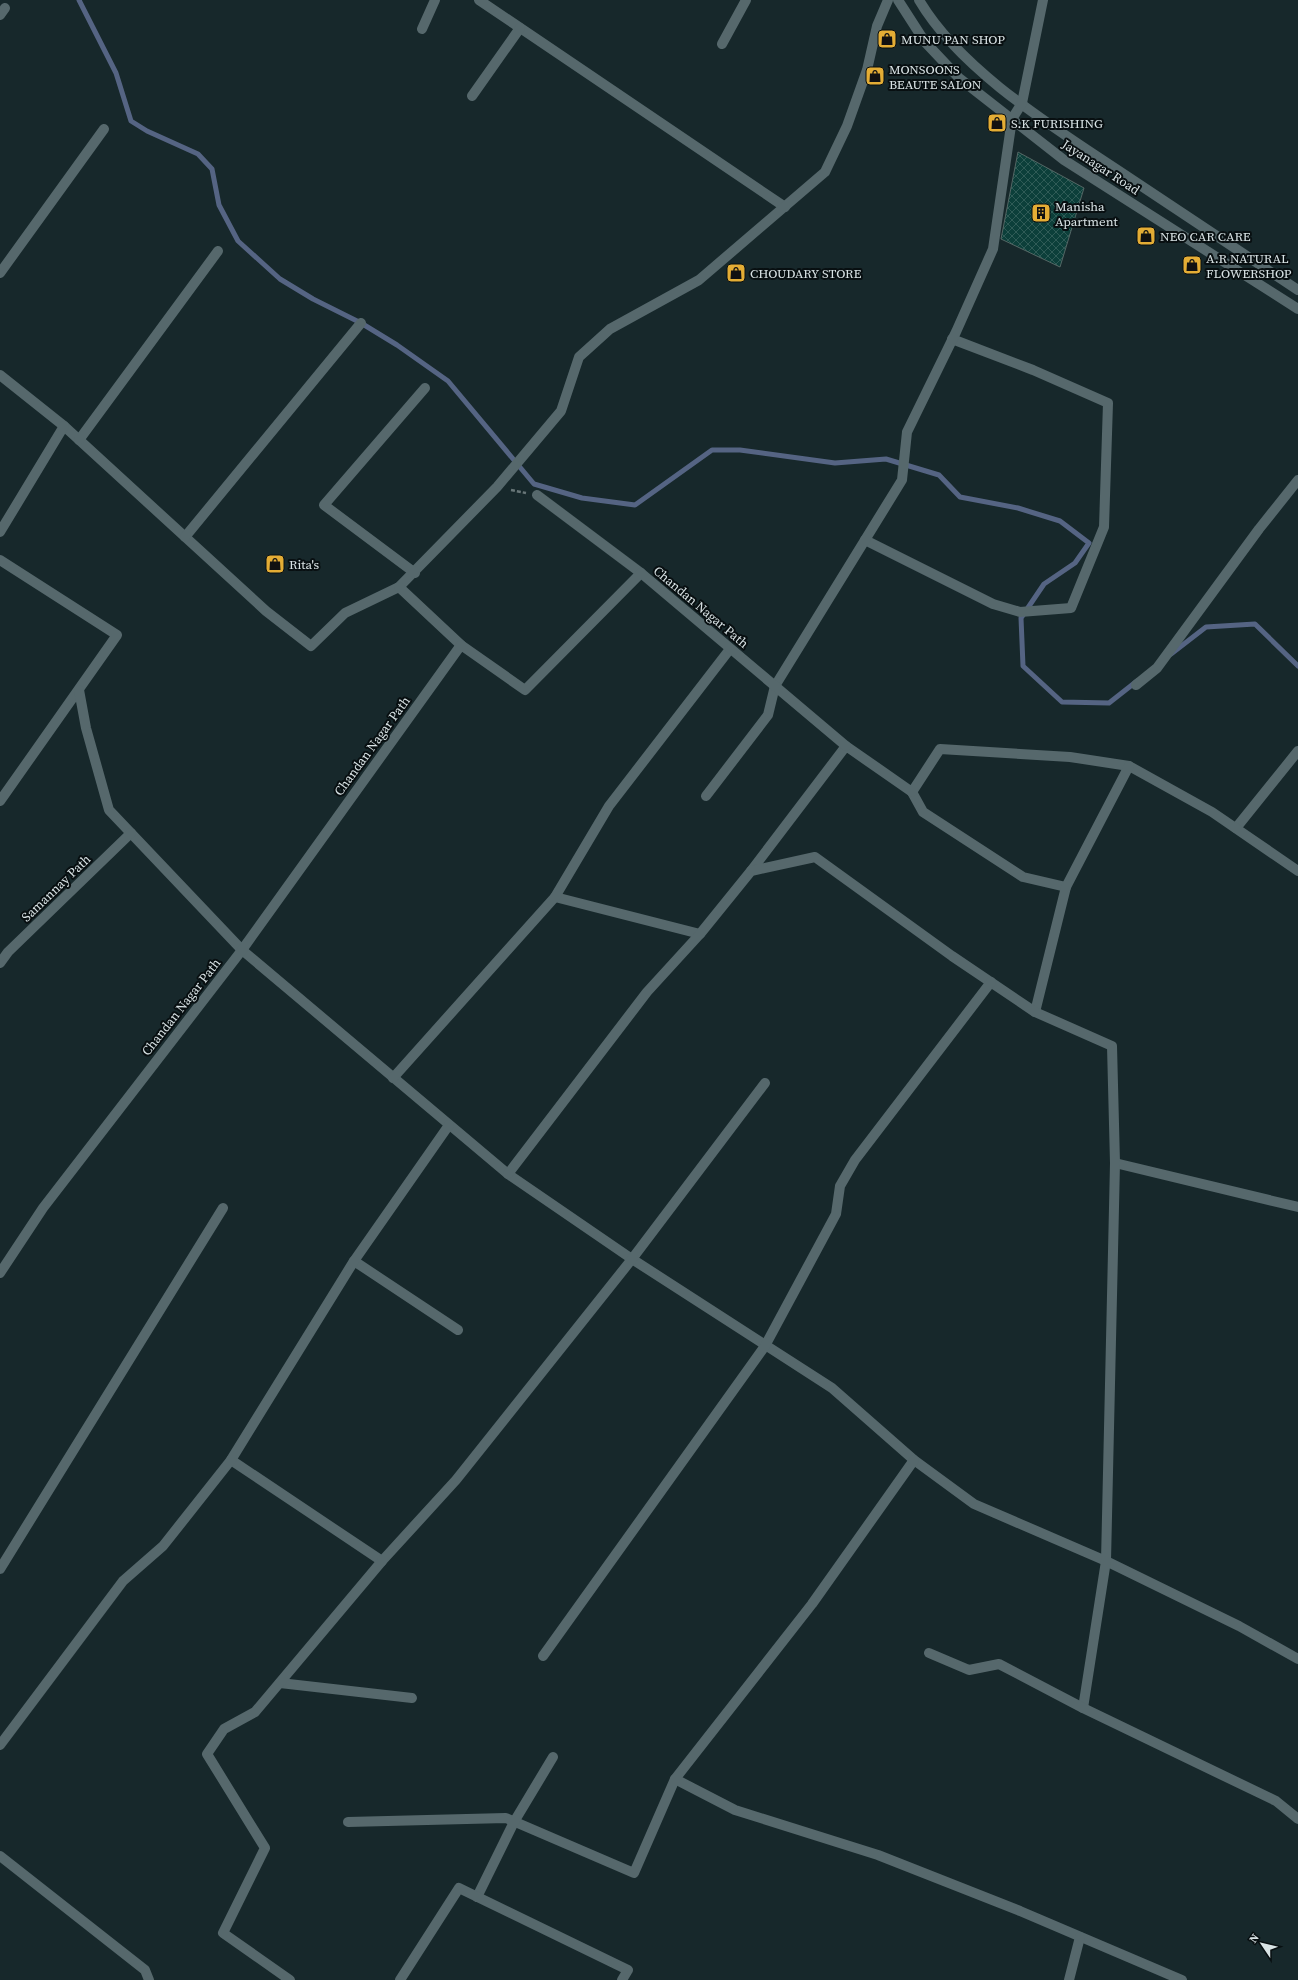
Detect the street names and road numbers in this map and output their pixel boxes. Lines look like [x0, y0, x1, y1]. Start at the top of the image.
street label: Jayanagar Road [1058, 135, 1144, 199]
street label: Chandan Nagar Path [650, 562, 752, 652]
street label: Chandan Nagar Path [330, 693, 414, 799]
street label: Samannay Path [18, 851, 94, 925]
street label: Chandan Nagar Path [138, 955, 224, 1059]

